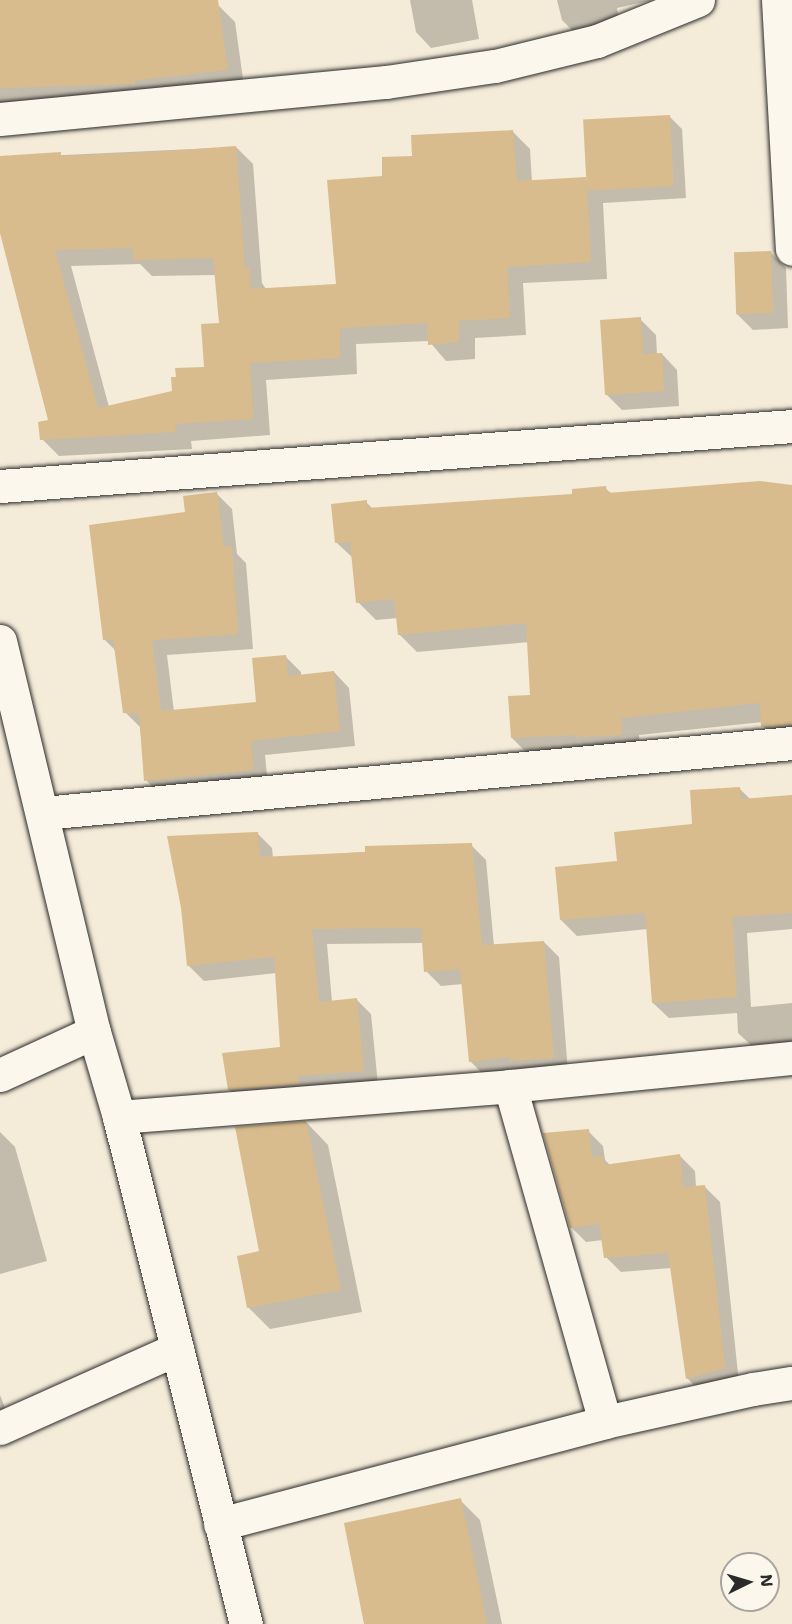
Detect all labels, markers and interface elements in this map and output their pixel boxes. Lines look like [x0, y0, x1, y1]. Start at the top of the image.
north arrow [720, 1552, 780, 1612]
text: N [755, 1573, 777, 1588]

